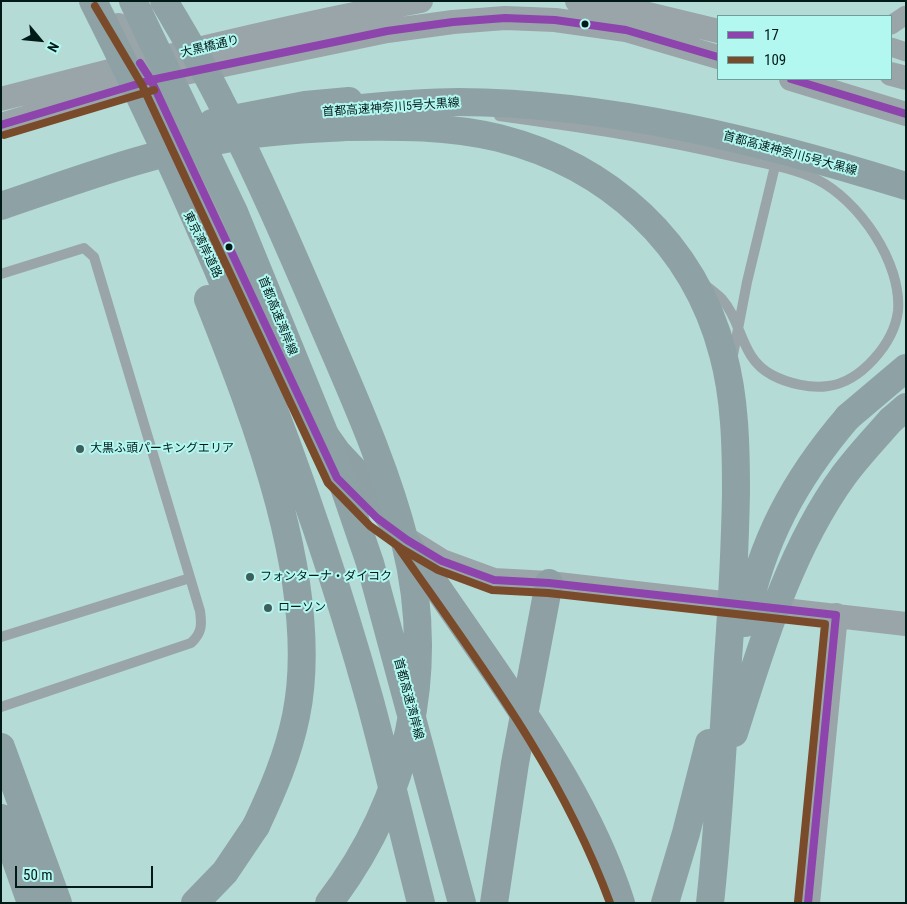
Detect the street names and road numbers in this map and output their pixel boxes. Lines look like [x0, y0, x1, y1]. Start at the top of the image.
street label: 大黒橋通り [179, 33, 241, 61]
street label: 首都高速神奈川5号大黒線 [322, 96, 460, 120]
street label: 首都高速神奈川5号大黒線 [722, 129, 858, 179]
street label: 東京湾岸道路 [180, 209, 224, 281]
street label: 首都高速湾岸線 [255, 274, 299, 358]
street label: 首都高速湾岸線 [390, 657, 426, 741]

